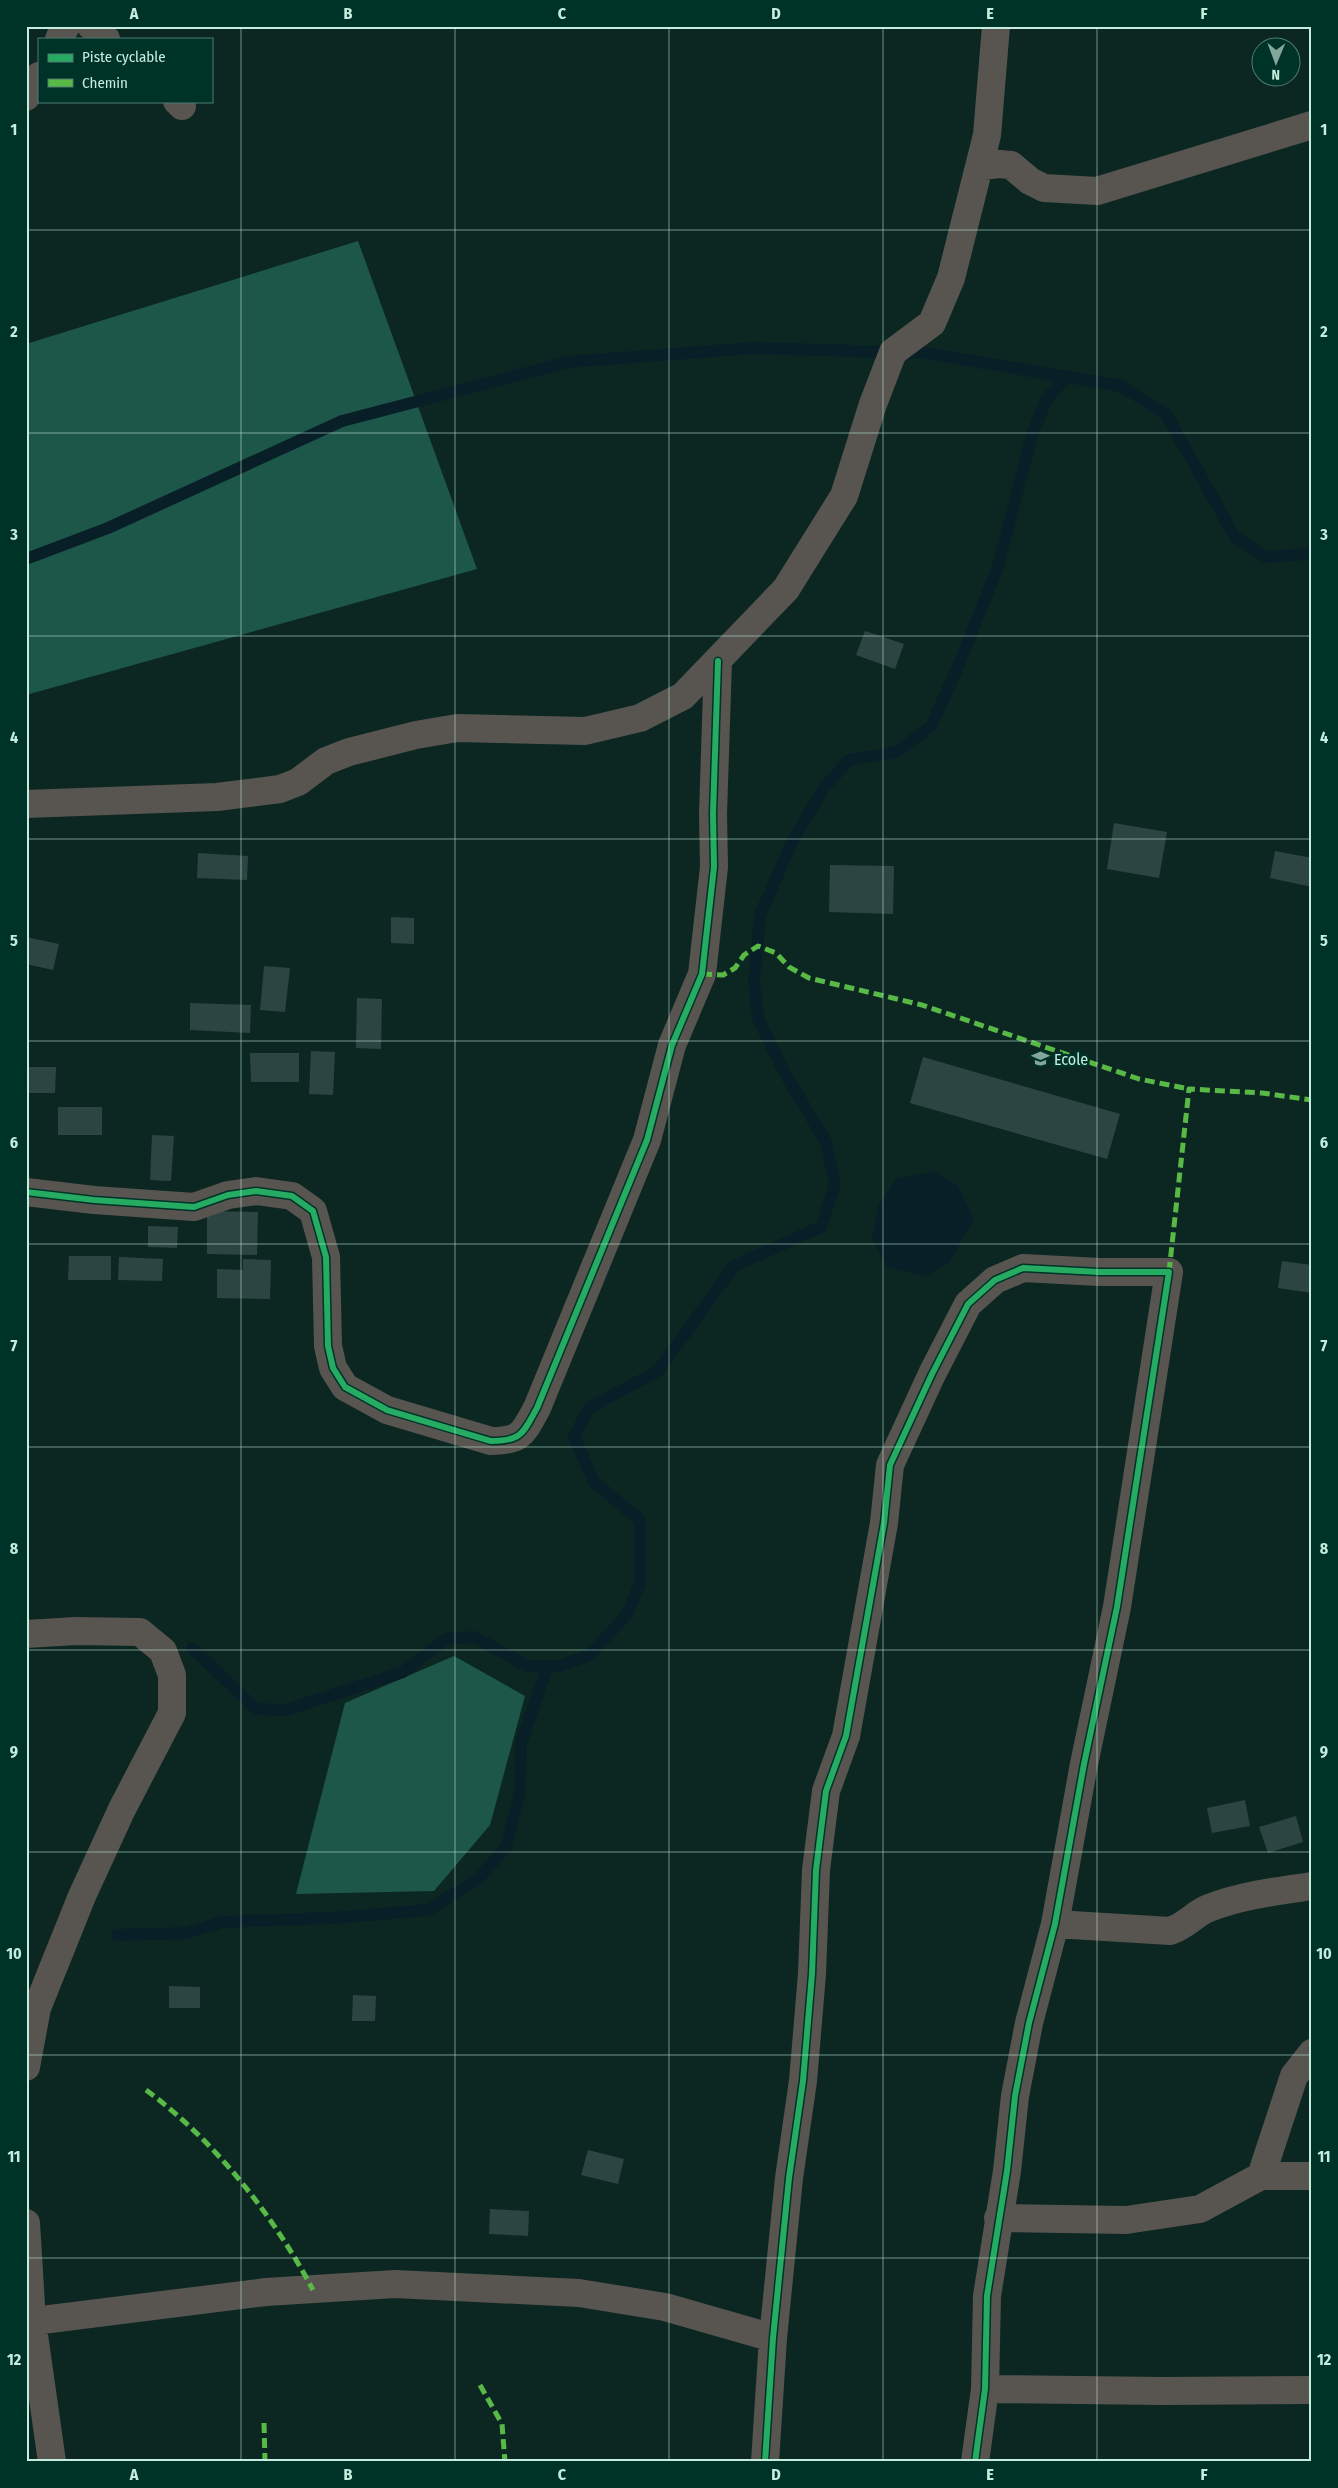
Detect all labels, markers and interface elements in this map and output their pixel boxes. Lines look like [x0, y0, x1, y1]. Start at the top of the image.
text: A [129, 4, 139, 23]
text: B [344, 4, 353, 23]
text: C [558, 4, 567, 23]
text: D [771, 4, 781, 23]
text: E [986, 4, 994, 23]
text: F [1200, 4, 1208, 23]
legend [38, 38, 212, 102]
north arrow [1250, 38, 1300, 88]
text: Piste cyclable [82, 48, 166, 66]
text: N [1271, 66, 1280, 83]
text: Chemin [82, 74, 128, 92]
text: 1 [11, 120, 17, 139]
text: 1 [1321, 120, 1327, 139]
text: 2 [9, 322, 18, 341]
text: 2 [1319, 322, 1328, 341]
text: 3 [9, 525, 18, 544]
text: 3 [1319, 525, 1328, 544]
text: 4 [10, 728, 18, 747]
text: 4 [1320, 728, 1328, 747]
text: 5 [10, 931, 18, 950]
text: 5 [1320, 931, 1328, 950]
school or university icon: Ecole [1030, 1049, 1050, 1069]
place label: Ecole [1054, 1050, 1088, 1069]
text: 6 [10, 1133, 18, 1152]
text: 6 [1320, 1133, 1328, 1152]
text: 7 [11, 1336, 18, 1355]
text: 7 [1321, 1336, 1328, 1355]
text: 8 [10, 1539, 19, 1558]
text: 8 [1320, 1539, 1329, 1558]
text: 9 [10, 1742, 18, 1761]
text: 9 [1320, 1742, 1328, 1761]
text: 10 [6, 1944, 22, 1963]
text: 10 [1316, 1944, 1332, 1963]
text: 11 [7, 2147, 21, 2166]
text: 11 [1317, 2147, 1331, 2166]
text: 12 [7, 2350, 22, 2369]
text: 12 [1317, 2350, 1332, 2369]
text: A [129, 2465, 139, 2484]
text: B [344, 2465, 353, 2484]
text: C [558, 2465, 567, 2484]
text: D [771, 2465, 781, 2484]
text: E [986, 2465, 994, 2484]
text: F [1200, 2465, 1208, 2484]

